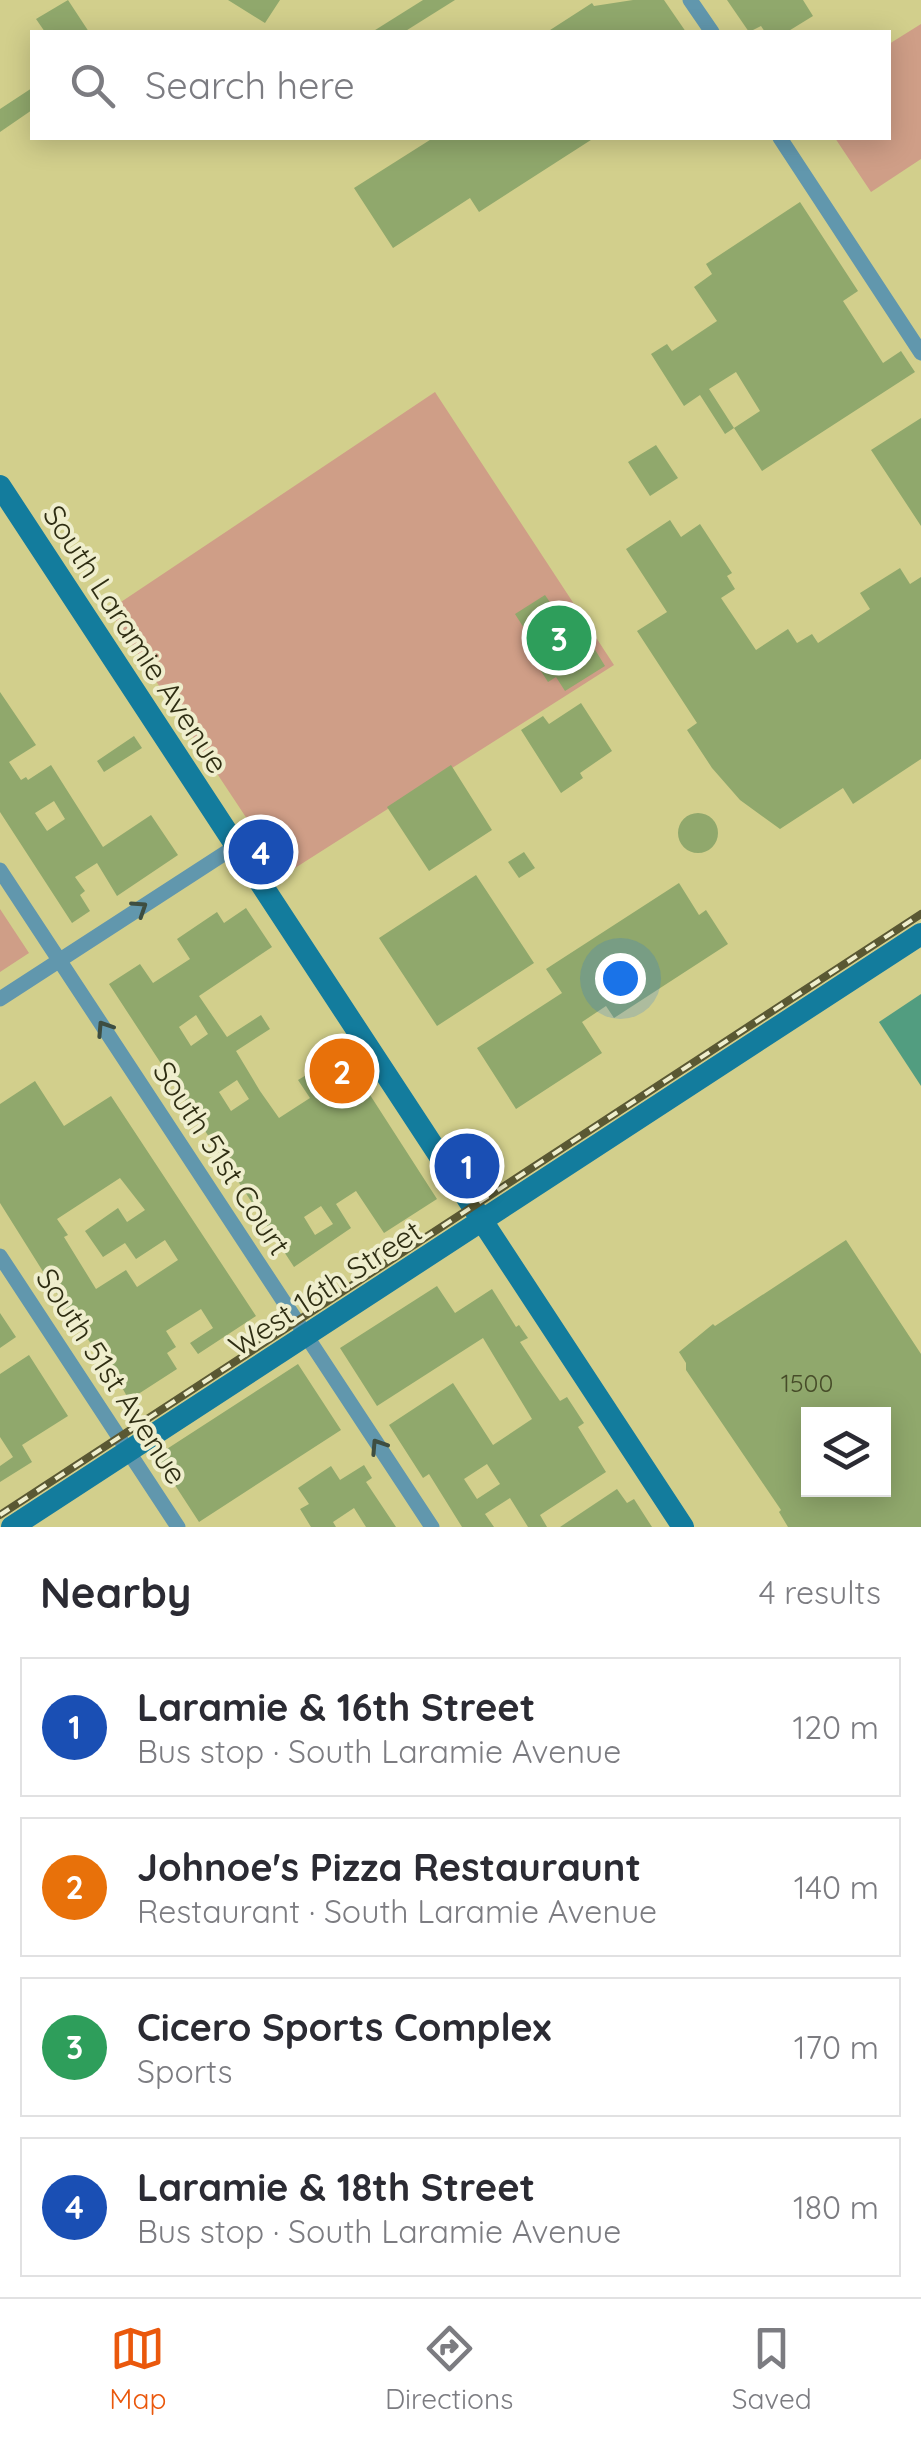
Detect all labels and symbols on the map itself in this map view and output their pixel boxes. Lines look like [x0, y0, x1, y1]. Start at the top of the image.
street label: South Laramie Avenue [35, 498, 237, 780]
pin: 3 [526, 600, 592, 676]
pin: 4 [228, 814, 294, 890]
one-way arrow [130, 901, 148, 920]
your location [595, 953, 646, 1004]
one-way arrow [97, 1020, 116, 1038]
pin: 2 [310, 1034, 374, 1108]
street label: South 51st Court [145, 1054, 299, 1262]
pin: 1 [434, 1128, 500, 1204]
street label: West 16th Street [221, 1211, 429, 1365]
street label: South 51st Avenue [28, 1261, 196, 1491]
house number: 1500 [781, 1367, 833, 1398]
one-way arrow [372, 1438, 391, 1456]

